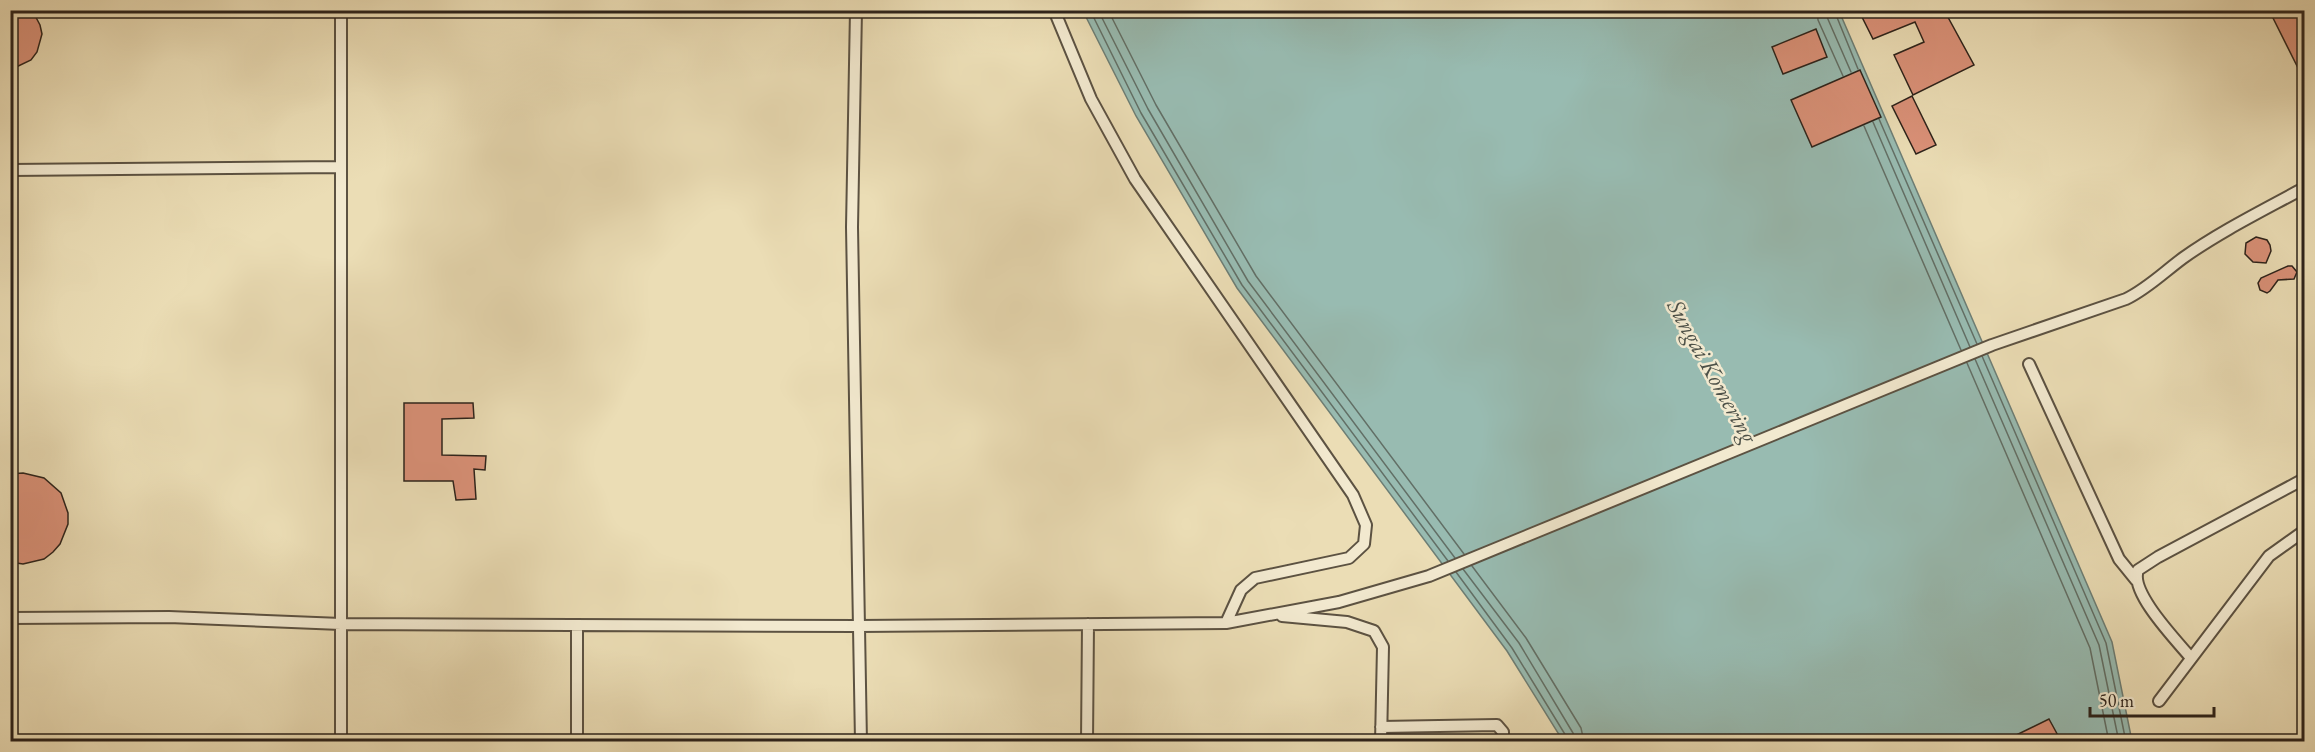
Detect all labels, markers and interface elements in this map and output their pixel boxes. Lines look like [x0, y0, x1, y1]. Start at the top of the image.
water label: Sungai Komering [1660, 293, 1766, 449]
scale bar [2090, 680, 2214, 718]
text: 50 m [2099, 689, 2134, 712]

